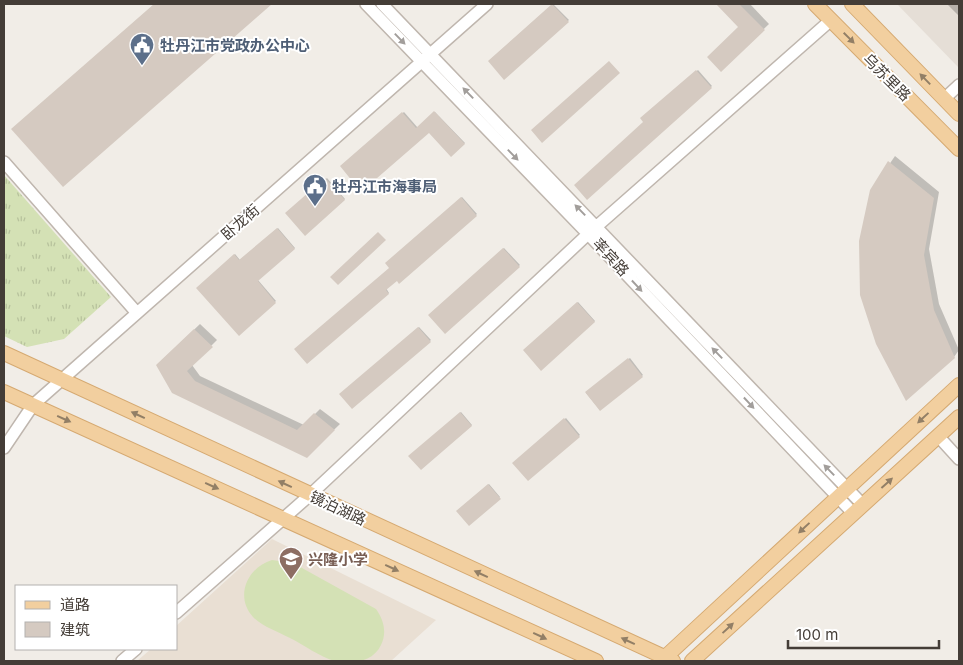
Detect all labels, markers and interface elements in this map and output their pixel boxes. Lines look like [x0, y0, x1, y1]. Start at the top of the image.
public building icon: 牡丹江市党政办公中心 [129, 32, 155, 66]
one-way arrow [394, 32, 406, 44]
one-way arrow [843, 32, 855, 44]
place label: 牡丹江市党政办公中心 [160, 36, 310, 55]
street label: 乌苏里路 [859, 49, 915, 105]
one-way arrow [919, 73, 931, 85]
one-way arrow [462, 87, 474, 99]
one-way arrow [507, 149, 519, 161]
public building icon: 牡丹江市海事局 [302, 173, 328, 207]
place label: 牡丹江市海事局 [332, 177, 437, 196]
street label: 卧龙街 [217, 200, 263, 244]
one-way arrow [574, 204, 586, 216]
street label: 率宾路 [589, 234, 633, 280]
one-way arrow [631, 279, 643, 291]
one-way arrow [711, 347, 723, 359]
one-way arrow [743, 397, 755, 409]
one-way arrow [131, 411, 145, 419]
one-way arrow [918, 412, 930, 424]
one-way arrow [57, 416, 71, 424]
one-way arrow [823, 464, 835, 476]
one-way arrow [880, 477, 892, 489]
one-way arrow [278, 480, 292, 488]
one-way arrow [205, 483, 219, 491]
street label: 镜泊湖路 [307, 487, 369, 529]
one-way arrow [798, 522, 810, 534]
school or university icon: 兴隆小学 [278, 546, 304, 580]
place label: 兴隆小学 [308, 550, 368, 569]
one-way arrow [385, 565, 399, 573]
one-way arrow [474, 569, 488, 577]
legend [15, 585, 178, 650]
text: 道路 [60, 595, 90, 614]
scale bar [788, 618, 939, 650]
text: 建筑 [60, 620, 90, 639]
one-way arrow [722, 622, 734, 634]
text: 100 m [796, 625, 838, 644]
one-way arrow [532, 631, 547, 640]
one-way arrow [621, 637, 635, 645]

